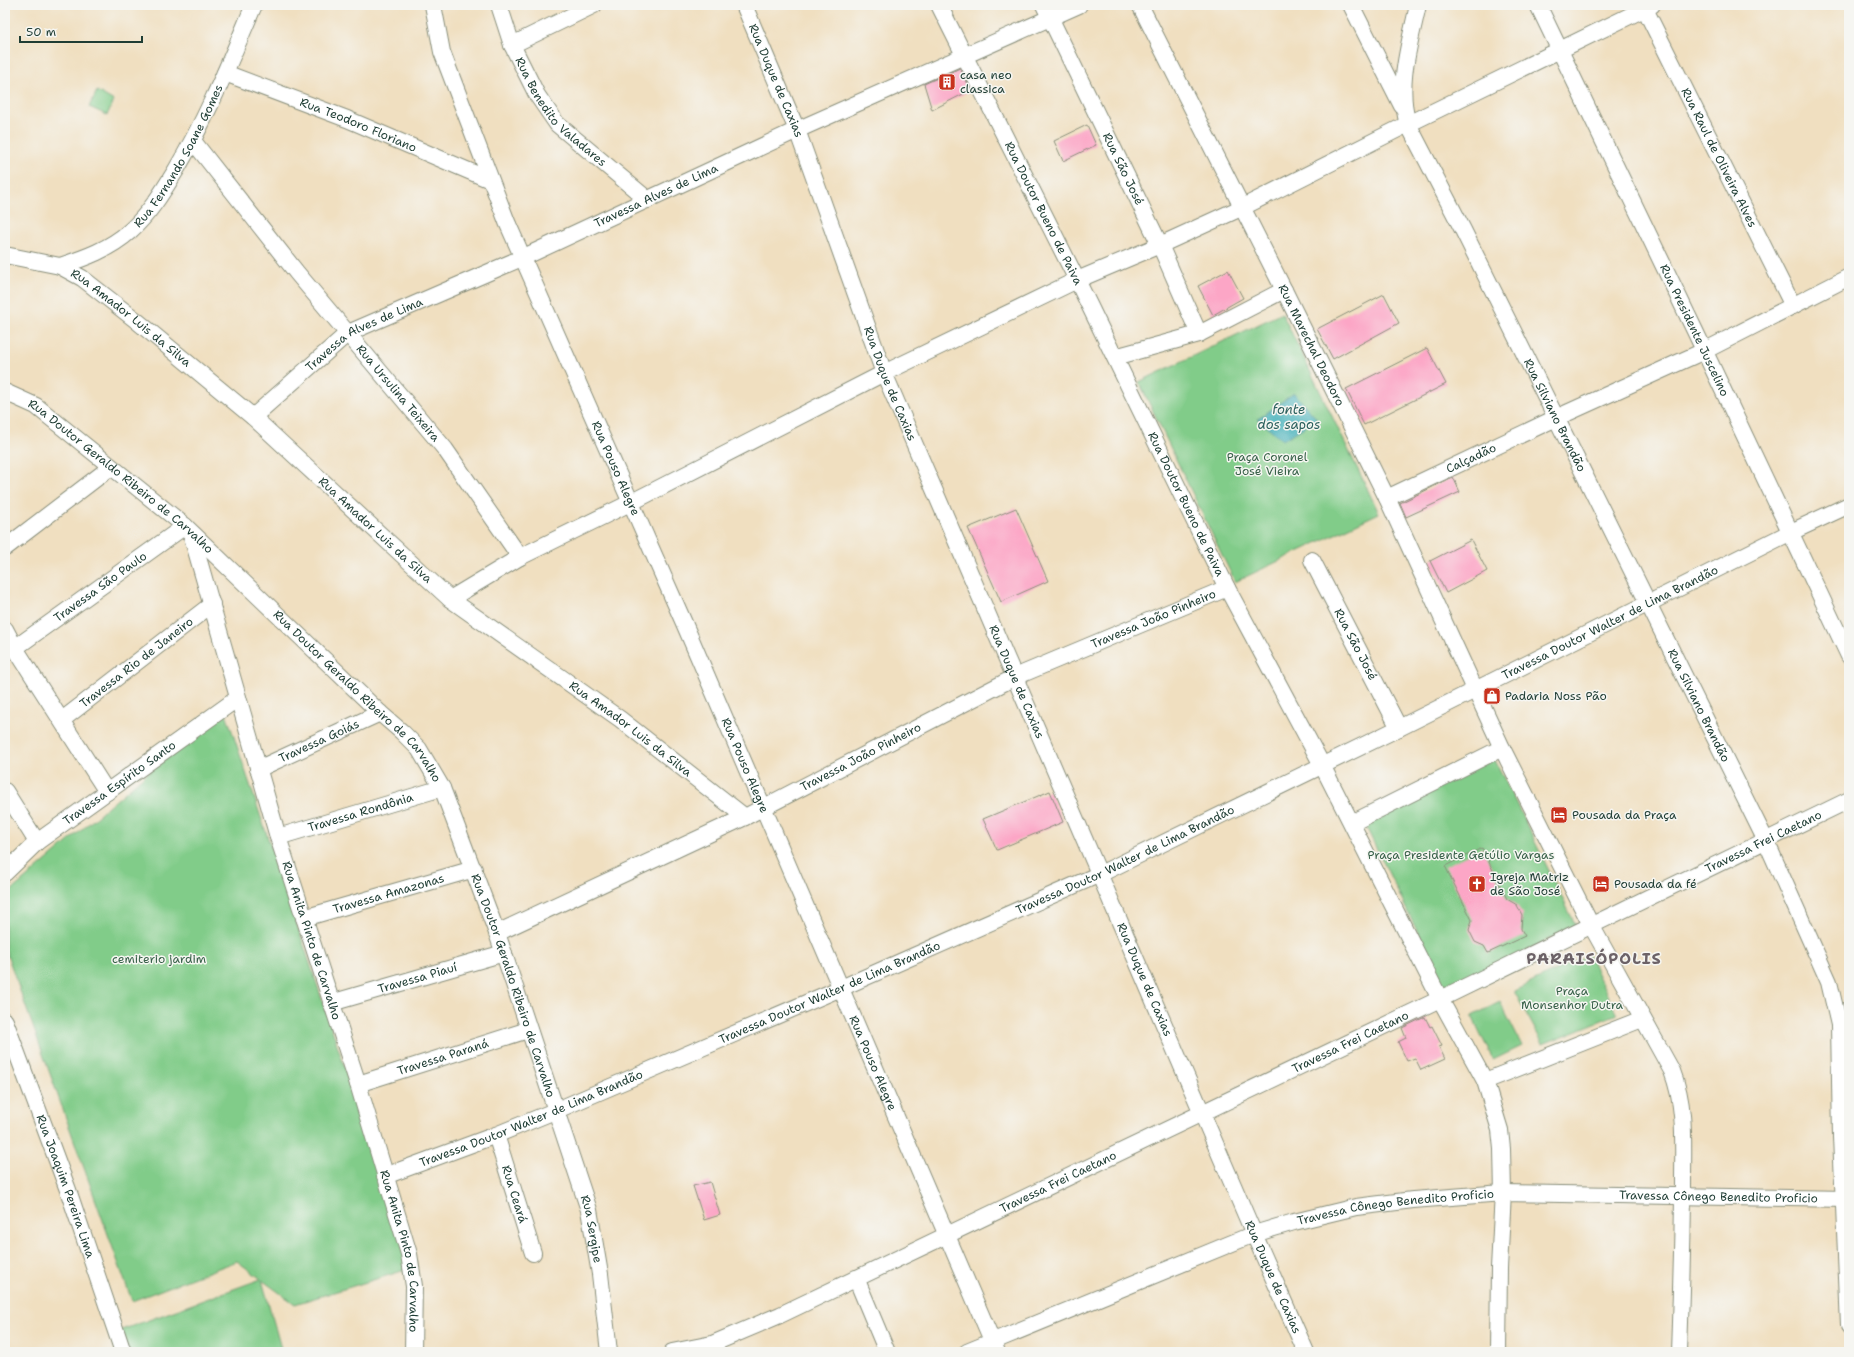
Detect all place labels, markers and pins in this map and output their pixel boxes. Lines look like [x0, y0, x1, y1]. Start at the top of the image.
place label: casa neo classica [960, 67, 1012, 97]
building icon: casa neo classica [937, 72, 957, 92]
shop icon: Padaria Noss Pão [1482, 686, 1502, 706]
place label: Padaria Noss Pão [1505, 688, 1607, 704]
hotel icon: Pousada da Praça [1549, 805, 1569, 825]
place label: Pousada da Praça [1572, 807, 1677, 823]
place label: Igreja Matriz de São José [1490, 869, 1569, 899]
church icon: Igreja Matriz de São José [1467, 874, 1487, 894]
hotel icon: Pousada da fé [1591, 874, 1611, 894]
place label: Pousada da fé [1614, 876, 1697, 892]

